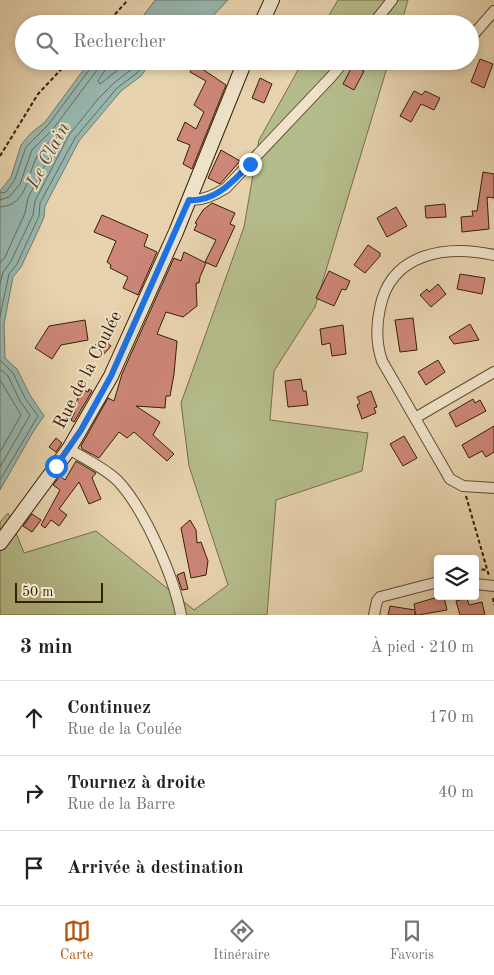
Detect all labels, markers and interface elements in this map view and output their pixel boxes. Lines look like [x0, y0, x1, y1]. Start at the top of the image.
search box [15, 15, 479, 70]
icon: search [33, 29, 61, 57]
text: Rechercher [73, 33, 166, 52]
water label: Le Clain [23, 120, 74, 193]
route end [239, 153, 262, 176]
street label: Rue de la Coulée [51, 308, 125, 432]
route start [45, 455, 68, 478]
map controls [434, 555, 479, 600]
button: layers [434, 555, 479, 600]
scale bar [15, 580, 102, 603]
text: 50 m [22, 585, 53, 599]
text: 3 min [20, 637, 73, 658]
text: À pied · 210 m [371, 640, 474, 656]
text: Continuez [67, 699, 151, 718]
icon: ahead [20, 704, 48, 732]
text: 170 m [429, 710, 474, 726]
text: Rue de la Coulée [67, 722, 182, 738]
text: Tournez à droite [67, 774, 206, 793]
icon: right [20, 779, 48, 807]
text: 40 m [438, 785, 474, 801]
text: Rue de la Barre [67, 797, 175, 813]
icon: arrive [20, 854, 48, 882]
text: Arrivée à destination [67, 859, 243, 878]
tab: Carte [60, 917, 93, 964]
tab: Itinéraire [213, 917, 270, 964]
tab: Favoris [390, 917, 434, 964]

